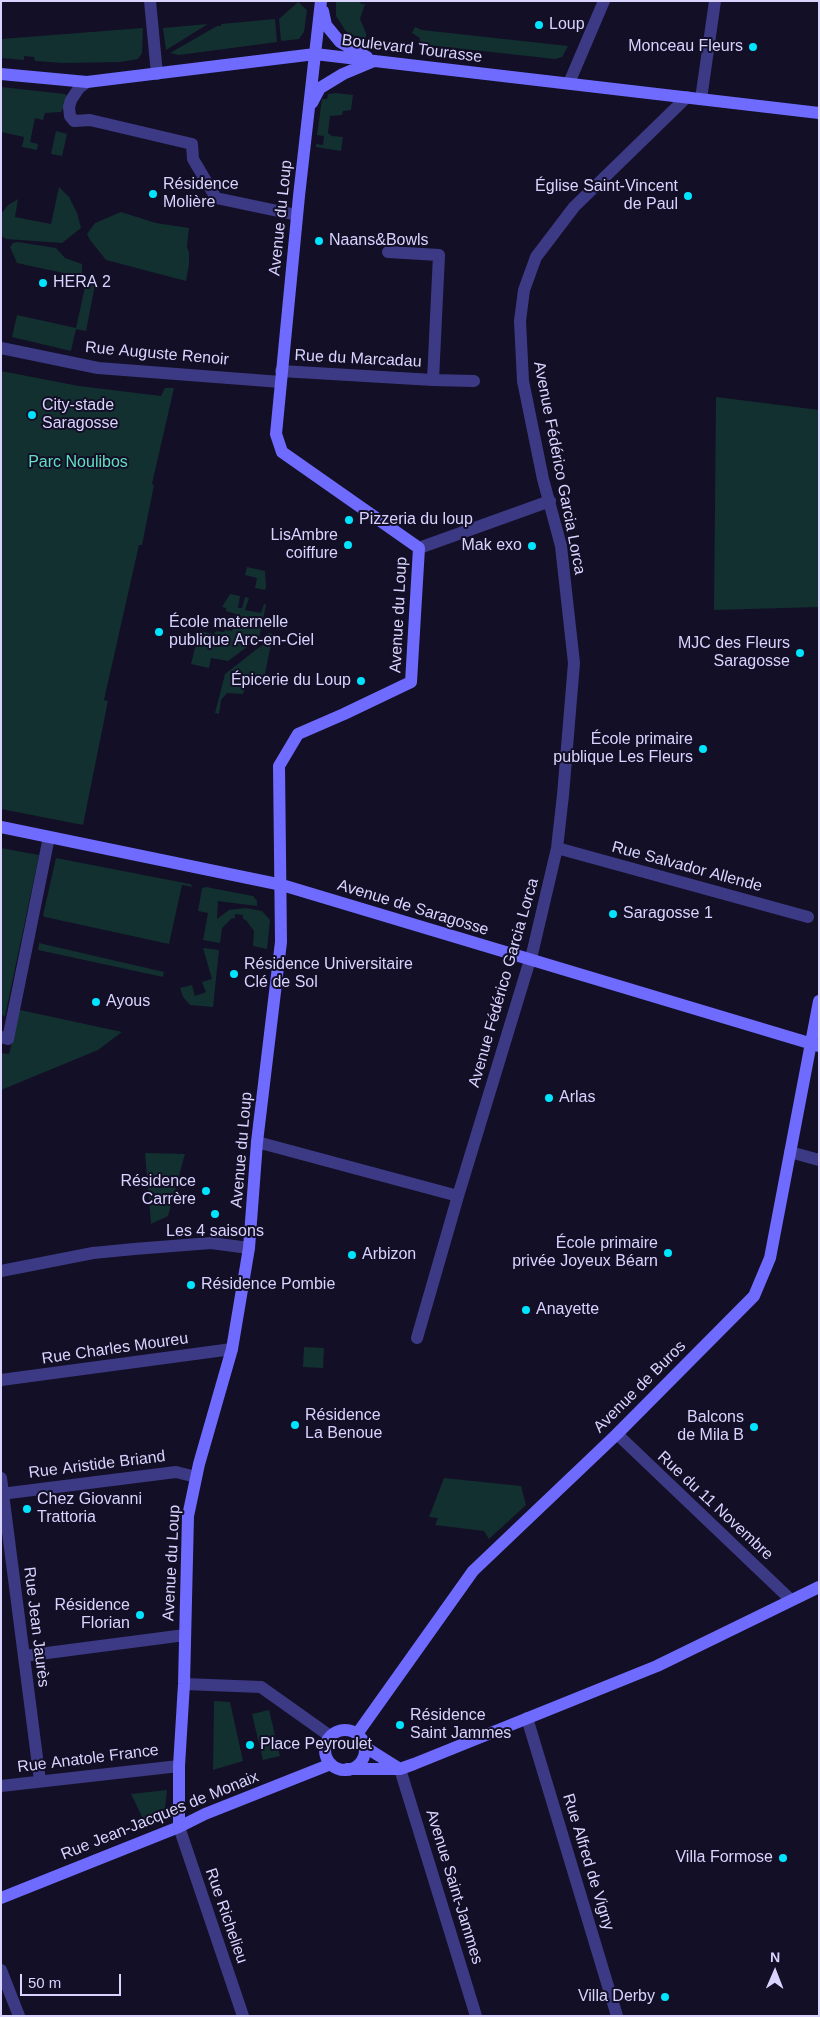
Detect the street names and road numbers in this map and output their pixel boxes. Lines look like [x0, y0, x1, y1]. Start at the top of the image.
street label: Boulevard Tourasse [341, 31, 483, 67]
street label: Avenue du Loup [265, 159, 297, 277]
street label: Rue Auguste Renoir [84, 338, 230, 370]
street label: Rue du Marcadau [294, 346, 422, 372]
street label: Avenue Fédérico Garcia Lorca [529, 360, 589, 576]
street label: Avenue du Loup [386, 556, 412, 674]
street label: Rue Salvador Allende [610, 838, 764, 896]
street label: Avenue de Saragosse [335, 876, 491, 940]
street label: Avenue Fédérico Garcia Lorca [465, 876, 543, 1090]
street label: Avenue du Loup [227, 1091, 257, 1209]
street label: Rue Charles Moureu [41, 1329, 189, 1369]
street label: Avenue de Buros [590, 1337, 690, 1437]
street label: Rue Aristide Briand [27, 1447, 167, 1483]
street label: Rue du 11 Novembre [653, 1448, 777, 1564]
street label: Avenue du Loup [159, 1504, 185, 1622]
street label: Rue Jean Jaurès [19, 1566, 53, 1688]
street label: Rue Anatole France [16, 1741, 160, 1777]
street label: Rue Jean-Jacques de Monaix [58, 1767, 262, 1865]
street label: Rue Alfred de Vigny [558, 1791, 618, 1933]
street label: Avenue Saint-Jammes [421, 1807, 487, 1967]
street label: Rue Richelieu [201, 1866, 251, 1966]

